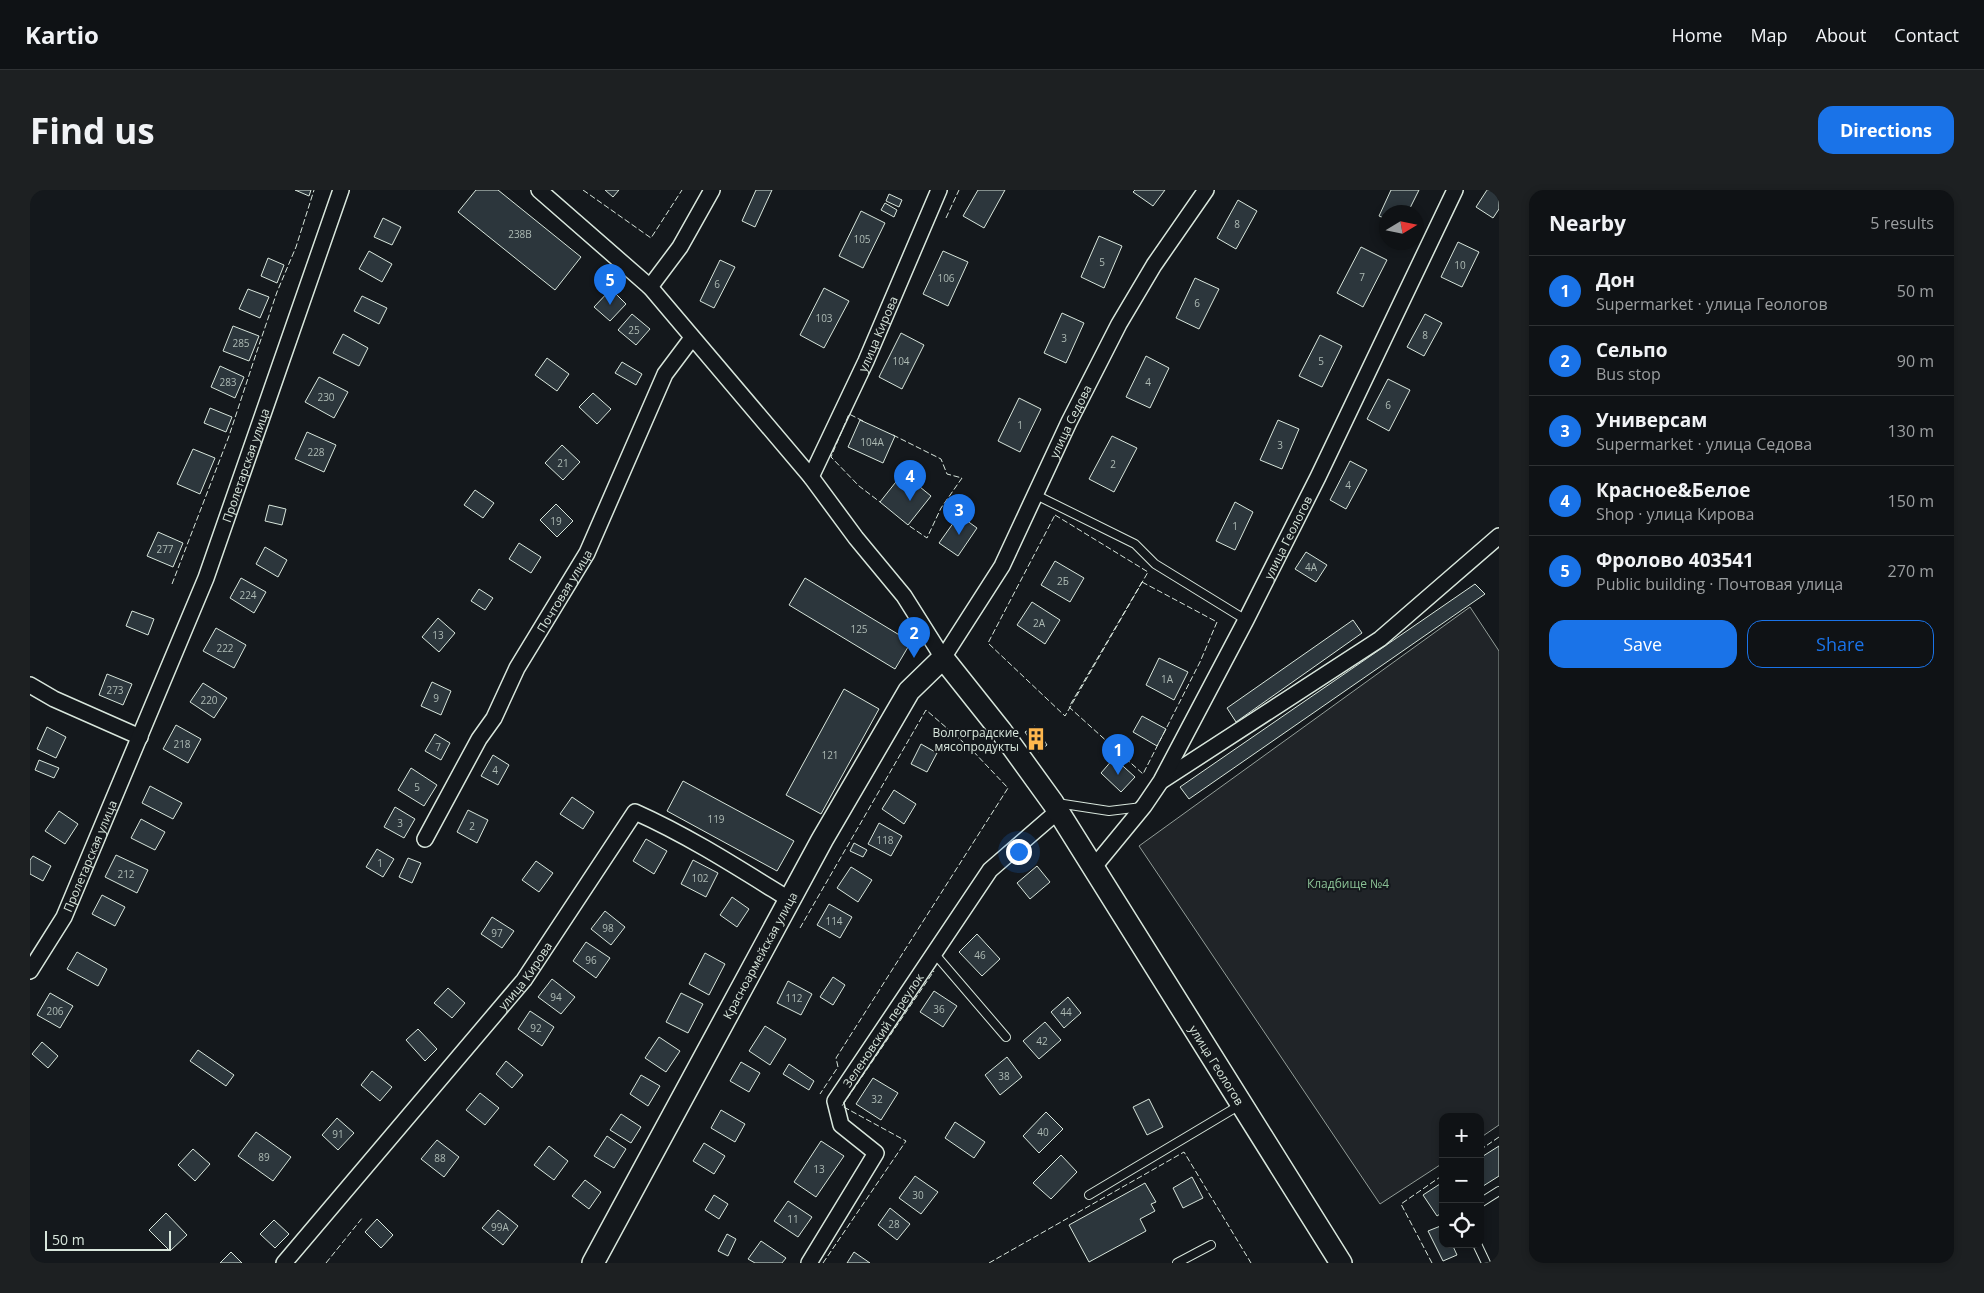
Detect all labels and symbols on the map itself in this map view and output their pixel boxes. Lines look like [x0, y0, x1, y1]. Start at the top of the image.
north arrow [1379, 205, 1424, 250]
house number: 8 [1234, 217, 1240, 231]
house number: 238В [508, 227, 532, 241]
house number: 105 [853, 232, 871, 246]
house number: 5 [1099, 255, 1105, 269]
house number: 10 [1454, 258, 1466, 272]
pin: 5 [594, 264, 626, 305]
house number: 7 [1359, 270, 1365, 284]
house number: 106 [937, 271, 955, 285]
house number: 6 [714, 277, 720, 291]
street label: улица Кирова [854, 293, 901, 374]
house number: 6 [1194, 296, 1200, 310]
house number: 103 [815, 311, 833, 325]
house number: 25 [628, 323, 640, 337]
house number: 8 [1422, 328, 1428, 342]
house number: 3 [1061, 331, 1067, 345]
house number: 285 [232, 336, 250, 350]
house number: 104 [892, 354, 910, 368]
house number: 5 [1318, 354, 1324, 368]
house number: 283 [219, 375, 237, 389]
house number: 4 [1145, 375, 1151, 389]
street label: улица Седова [1045, 382, 1095, 461]
house number: 230 [317, 390, 335, 404]
house number: 6 [1385, 398, 1391, 412]
street label: Пролетарская улица [218, 406, 273, 524]
house number: 1 [1017, 418, 1023, 432]
house number: 104А [860, 435, 884, 449]
house number: 3 [1277, 438, 1283, 452]
house number: 228 [307, 445, 325, 459]
house number: 21 [557, 456, 569, 470]
house number: 2 [1110, 457, 1116, 471]
pin: 4 [894, 460, 926, 501]
house number: 4 [1345, 478, 1351, 492]
street label: улица Геологов [1259, 493, 1316, 582]
pin: 3 [943, 494, 975, 535]
house number: 19 [550, 514, 562, 528]
house number: 1 [1232, 519, 1238, 533]
house number: 277 [156, 542, 174, 556]
street label: Почтовая улица [532, 546, 596, 635]
house number: 4А [1305, 560, 1318, 574]
house number: 2Б [1057, 574, 1069, 588]
house number: 224 [239, 588, 257, 602]
house number: 2А [1033, 616, 1046, 630]
pin: 2 [898, 617, 930, 658]
house number: 125 [850, 622, 868, 636]
house number: 13 [432, 628, 444, 642]
house number: 222 [216, 641, 234, 655]
house number: 1А [1161, 672, 1174, 686]
house number: 273 [106, 683, 124, 697]
house number: 9 [433, 691, 439, 705]
house number: 220 [200, 693, 218, 707]
place label: Волгоградские мясопродукты [932, 724, 1019, 755]
building icon: Волгоградские мясопродукты [1023, 726, 1049, 752]
pin: 1 [1102, 734, 1134, 775]
house number: 218 [173, 737, 191, 751]
house number: 7 [435, 740, 441, 754]
house number: 121 [821, 748, 839, 762]
house number: 4 [492, 763, 498, 777]
house number: 5 [414, 780, 420, 794]
street label: Пролетарская улица [59, 797, 121, 914]
house number: 119 [707, 812, 725, 826]
house number: 3 [397, 816, 403, 830]
house number: 2 [469, 819, 475, 833]
house number: 118 [876, 833, 894, 847]
your location [1006, 839, 1032, 865]
house number: 1 [377, 856, 383, 870]
house number: 212 [117, 867, 135, 881]
house number: 102 [691, 871, 709, 885]
park label: Кладбище №4 [1307, 875, 1389, 892]
street label: Красноармейская улица [718, 889, 801, 1022]
house number: 114 [825, 914, 843, 928]
house number: 98 [602, 921, 614, 935]
house number: 97 [491, 926, 503, 940]
street label: улица Кирова [494, 938, 556, 1013]
house number: 46 [974, 948, 986, 962]
house number: 96 [585, 953, 597, 967]
street label: Зеленовский переулок [838, 969, 928, 1090]
house number: 94 [550, 990, 562, 1004]
house number: 112 [785, 991, 803, 1005]
house number: 36 [933, 1002, 945, 1016]
house number: 206 [46, 1004, 64, 1018]
house number: 44 [1060, 1005, 1072, 1019]
house number: 92 [530, 1021, 542, 1035]
street label: улица Геологов [1186, 1022, 1249, 1108]
house number: 42 [1036, 1034, 1048, 1048]
house number: 38 [998, 1069, 1010, 1083]
house number: 32 [871, 1092, 883, 1106]
house number: 40 [1037, 1125, 1049, 1139]
house number: 91 [332, 1127, 344, 1141]
house number: 89 [258, 1150, 270, 1164]
house number: 88 [434, 1151, 446, 1165]
house number: 13 [813, 1162, 825, 1176]
house number: 30 [912, 1188, 924, 1202]
house number: 11 [787, 1212, 799, 1226]
house number: 28 [888, 1217, 900, 1231]
house number: 99А [491, 1220, 510, 1234]
scale bar [45, 1228, 171, 1251]

